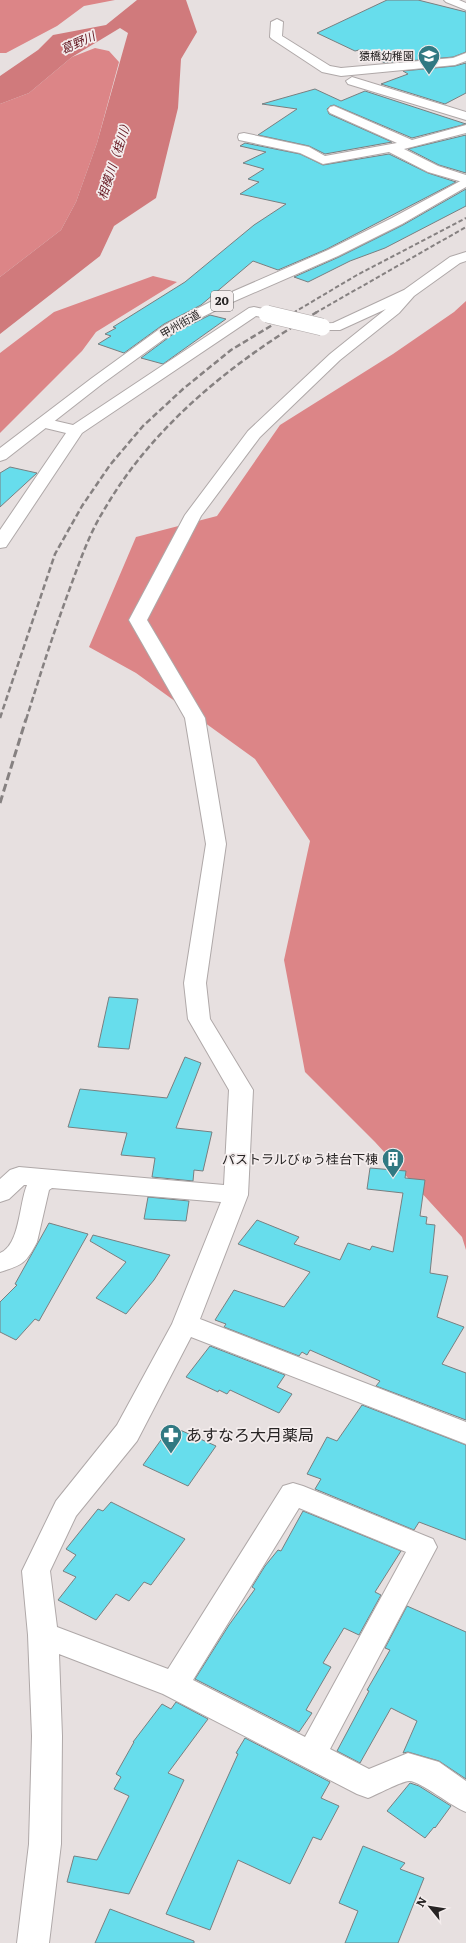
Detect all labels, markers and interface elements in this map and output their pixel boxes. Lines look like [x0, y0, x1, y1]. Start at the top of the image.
water label: 葛野川 [57, 26, 100, 58]
school or university icon: 猿橋幼稚園 [416, 43, 442, 76]
place label: 猿橋幼稚園 [359, 47, 414, 63]
water label: 相模川（桂川） [93, 116, 136, 201]
road number: 20 [211, 291, 233, 311]
street label: 甲州街道 [156, 305, 203, 341]
building icon: パストラルびゅう桂台下棟 [380, 1146, 406, 1179]
place label: パストラルびゅう桂台下棟 [222, 1149, 378, 1168]
pharmacy icon: あすなろ大月薬局 [158, 1422, 184, 1455]
place label: あすなろ大月薬局 [186, 1422, 314, 1446]
north arrow [410, 1887, 450, 1927]
text: N [411, 1894, 430, 1909]

